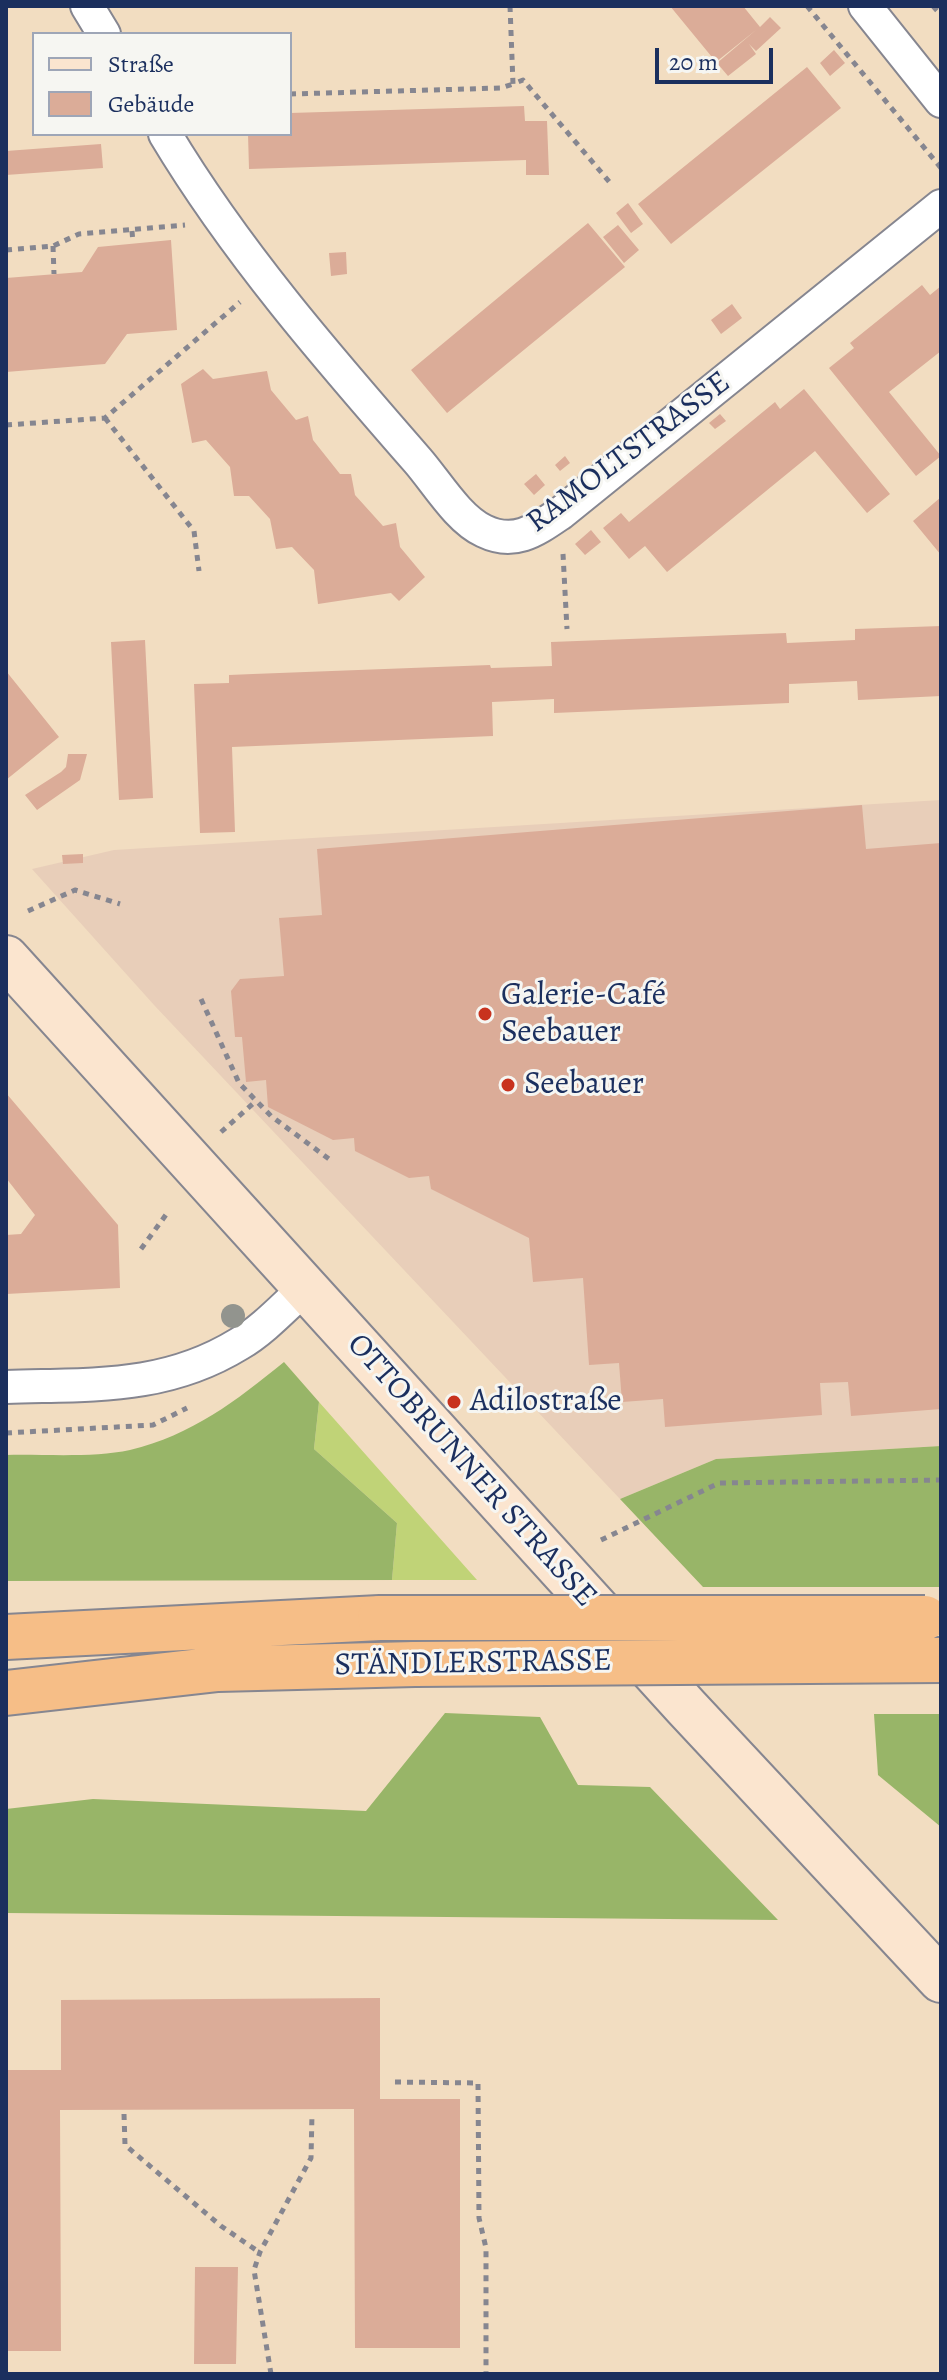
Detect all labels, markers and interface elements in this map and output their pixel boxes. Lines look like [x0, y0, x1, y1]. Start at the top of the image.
legend [32, 32, 292, 136]
scale bar [659, 32, 777, 82]
text: 20 m [669, 46, 718, 78]
text: Straße [108, 48, 174, 80]
text: Gebäude [108, 88, 194, 120]
street label: RAMOLTSTRASSE [520, 364, 738, 542]
place label: Galerie-Café Seebauer [501, 977, 666, 1052]
marker: Galerie-Café Seebauer [476, 1005, 494, 1023]
place label: Seebauer [524, 1066, 644, 1104]
marker: Seebauer [499, 1076, 517, 1094]
street label: OTTOBRUNNER STRASSE [338, 1326, 604, 1616]
place label: Adilostraße [470, 1383, 622, 1421]
marker: Adilostraße [445, 1393, 463, 1411]
street label: STÄNDLERSTRASSE [334, 1642, 612, 1686]

